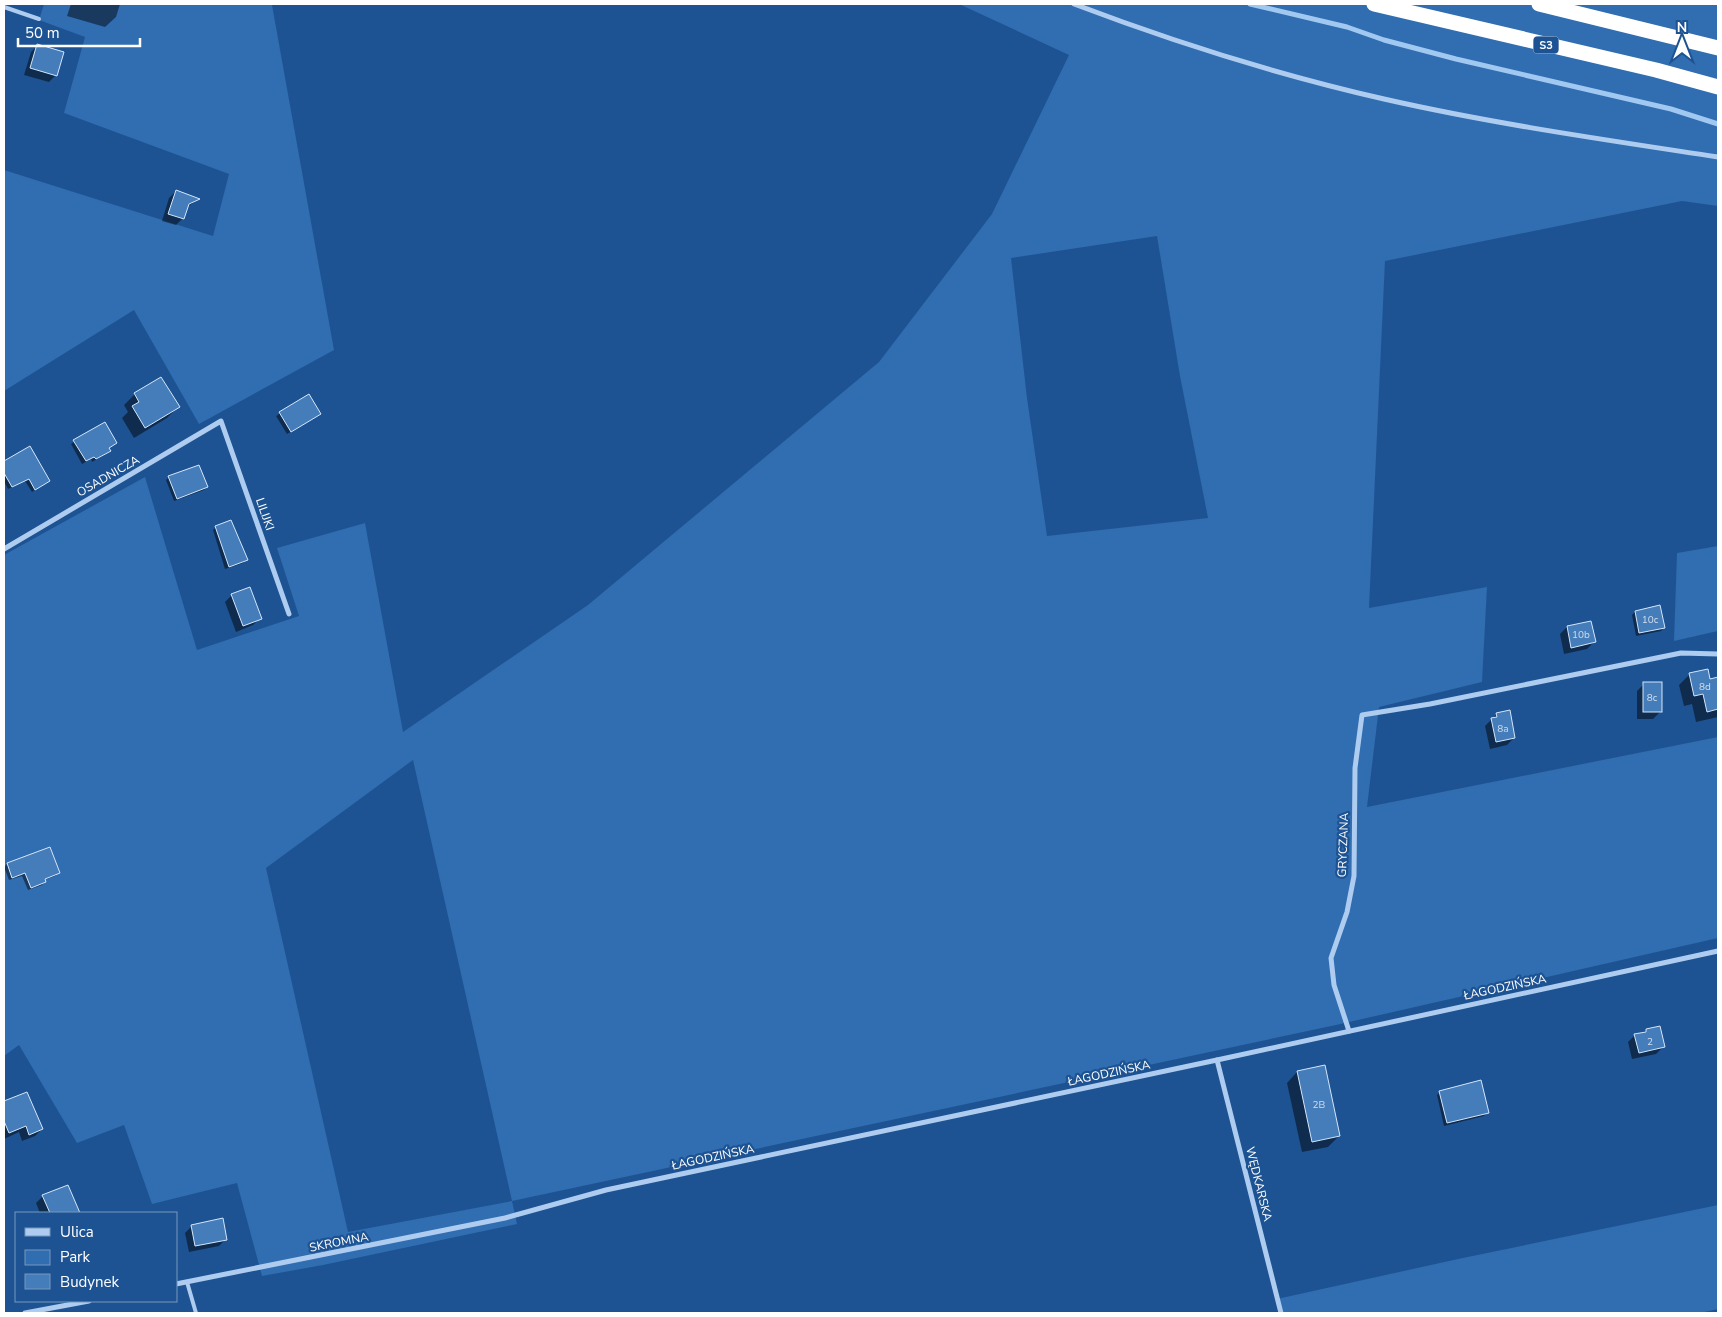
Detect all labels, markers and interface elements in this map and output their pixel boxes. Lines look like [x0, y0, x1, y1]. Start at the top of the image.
scale bar [18, 15, 140, 47]
north arrow [1657, 15, 1707, 65]
text: N [1677, 18, 1687, 37]
text: 50 m [25, 23, 60, 43]
road number: S3 [1534, 36, 1558, 54]
street label: OSADNICZA [74, 451, 142, 500]
street label: LILIJKI [252, 495, 278, 533]
house number: 10c [1642, 613, 1659, 627]
house number: 10b [1572, 628, 1590, 642]
house number: 8d [1699, 680, 1711, 694]
house number: 8c [1647, 691, 1658, 705]
house number: 8a [1497, 722, 1509, 736]
street label: GRYCZANA [1334, 812, 1352, 878]
street label: ŁAGODZIŃSKA [1461, 970, 1548, 1004]
house number: 2 [1647, 1035, 1653, 1049]
street label: ŁAGODZIŃSKA [1065, 1056, 1152, 1090]
house number: 2B [1313, 1098, 1326, 1112]
street label: ŁAGODZIŃSKA [669, 1140, 756, 1174]
street label: WĘDKARSKA [1242, 1145, 1276, 1223]
legend [15, 1212, 178, 1302]
text: Ulica [60, 1222, 94, 1242]
street label: SKROMNA [308, 1228, 370, 1256]
text: Park [60, 1247, 90, 1267]
text: Budynek [60, 1272, 120, 1292]

